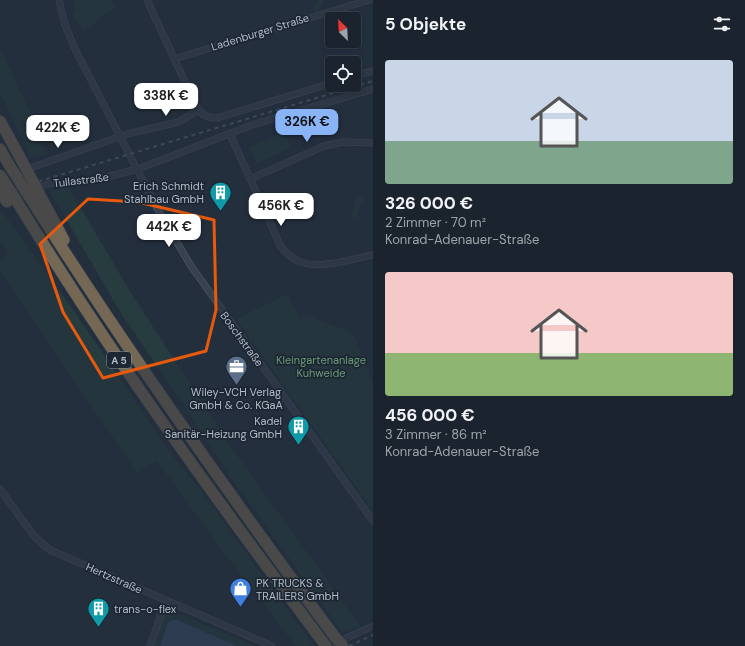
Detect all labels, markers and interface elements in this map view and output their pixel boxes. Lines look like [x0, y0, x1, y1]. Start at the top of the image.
street label: Ladenburger Straße [209, 10, 311, 54]
north arrow [325, 12, 361, 48]
map controls [325, 12, 361, 92]
text: 5 Objekte [385, 13, 466, 35]
icon: filters [711, 13, 733, 35]
button: locate [325, 56, 361, 92]
pin: 338K € [133, 83, 199, 117]
icon: home [523, 86, 595, 158]
text: 338K € [143, 87, 189, 104]
pin: 326K € [274, 109, 340, 143]
text: 326K € [284, 113, 330, 130]
pin: 422K € [25, 115, 91, 149]
text: 422K € [35, 119, 81, 136]
street label: Tullastraße [52, 170, 110, 190]
place label: Erich Schmidt Stahlbau GmbH [124, 179, 204, 206]
building icon: Erich Schmidt Stahlbau GmbH [207, 179, 233, 212]
text: 326 000 € [385, 192, 473, 214]
pin: 456K € [248, 193, 314, 227]
text: 456K € [258, 197, 304, 214]
pin: 442K € [136, 214, 202, 248]
text: 2 Zimmer · 70 m² [385, 214, 486, 231]
text: 442K € [146, 218, 192, 235]
text: Konrad-Adenauer-Straße [385, 231, 539, 248]
icon: home [523, 298, 595, 370]
street label: Boschstraße [217, 309, 267, 369]
road number: A 5 [107, 352, 131, 368]
office icon: Wiley-VCH Verlag GmbH & Co. KGaA [223, 353, 249, 386]
park label: Kleingartenanlage Kuhweide [276, 353, 366, 380]
place label: Wiley-VCH Verlag GmbH & Co. KGaA [189, 385, 283, 412]
text: 456 000 € [385, 404, 475, 426]
place label: Kadel Sanitär-Heizung GmbH [165, 414, 282, 441]
building icon: Kadel Sanitär-Heizung GmbH [285, 414, 311, 447]
text: 3 Zimmer · 86 m² [385, 426, 487, 443]
text: Konrad-Adenauer-Straße [385, 443, 539, 460]
street label: Hertzstraße [84, 559, 144, 597]
shop icon: PK TRUCKS & TRAILERS GmbH [227, 576, 253, 609]
place label: PK TRUCKS & TRAILERS GmbH [256, 576, 339, 603]
building icon: trans-o-flex [85, 596, 111, 629]
place label: trans-o-flex [114, 602, 177, 616]

